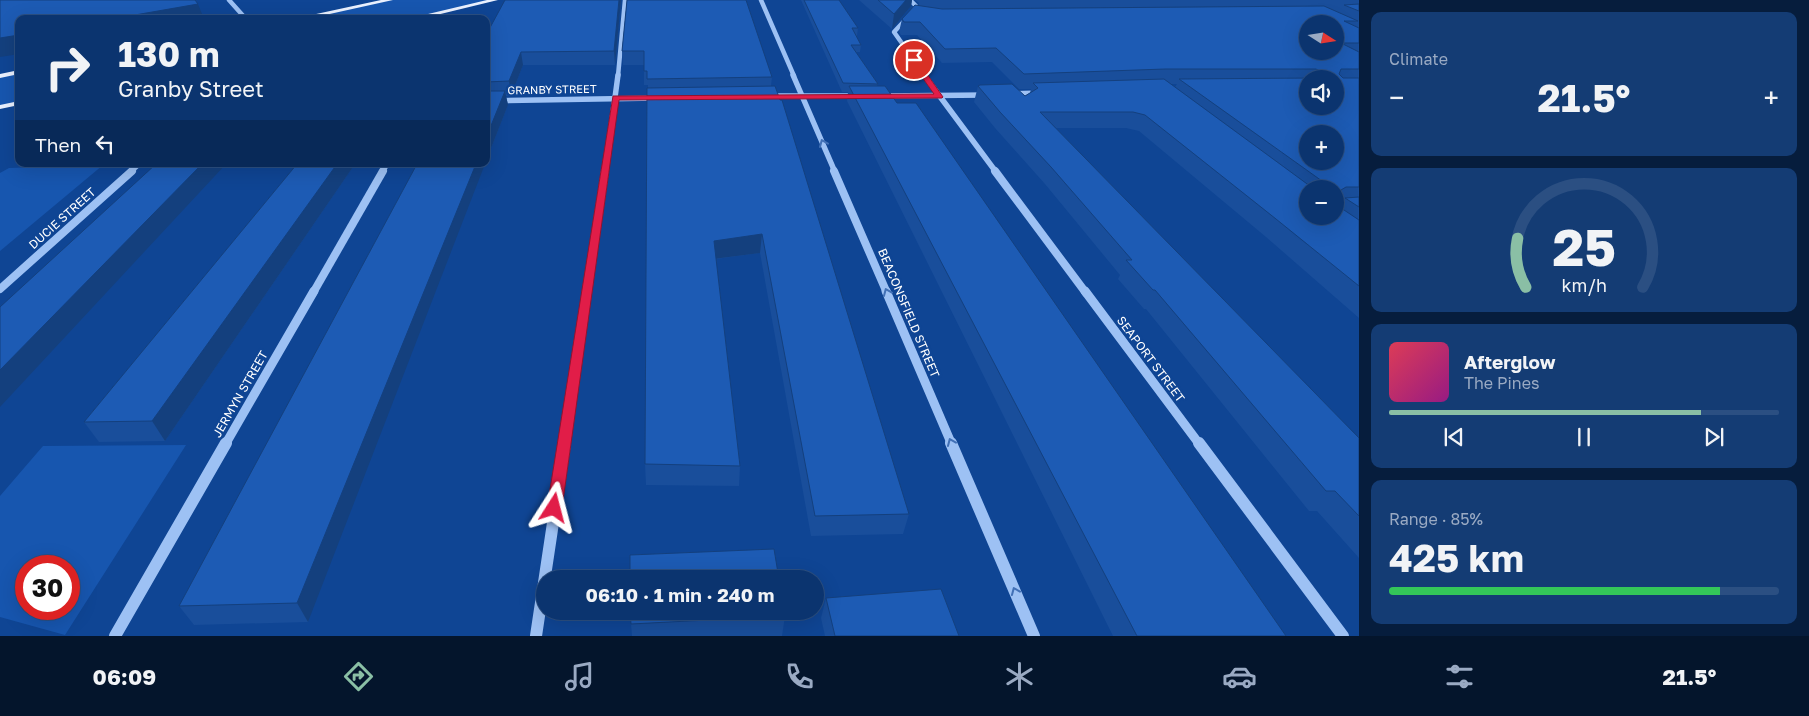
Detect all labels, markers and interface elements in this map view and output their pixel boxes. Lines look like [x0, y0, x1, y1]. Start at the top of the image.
north arrow [1299, 15, 1344, 60]
map controls [1299, 15, 1344, 225]
text: 130 m [118, 33, 220, 75]
icon: right [35, 35, 100, 100]
pin [893, 39, 935, 81]
icon: arrive [900, 46, 928, 74]
text: Climate [1389, 49, 1448, 69]
button: sound [1299, 70, 1344, 115]
text: Granby Street [118, 75, 264, 102]
text: 21.5° [1538, 75, 1630, 120]
text: − [1389, 81, 1404, 114]
text: + [1764, 81, 1779, 114]
street label: GRANBY STREET [507, 82, 597, 96]
button: + [1299, 125, 1344, 170]
icon: left [91, 130, 119, 158]
text: Then [35, 133, 81, 156]
one-way arrow [818, 139, 829, 148]
button: − [1299, 180, 1344, 225]
street label: DUCIE STREET [25, 184, 99, 252]
text: 25 [1552, 215, 1616, 277]
street label: BEACONSFIELD STREET [875, 246, 943, 380]
text: km/h [1561, 274, 1607, 296]
one-way arrow [882, 289, 892, 297]
street label: SEAPORT STREET [1114, 313, 1189, 405]
street label: JERMYN STREET [209, 347, 271, 440]
text: Afterglow [1464, 350, 1555, 373]
text: The Pines [1464, 373, 1539, 393]
icon: previous [1440, 423, 1468, 451]
icon: pause [1570, 423, 1598, 451]
icon: next [1700, 423, 1728, 451]
one-way arrow [946, 438, 957, 447]
position arrow [527, 481, 579, 533]
text: Range · 85% [1389, 509, 1483, 529]
text: 425 km [1389, 535, 1524, 580]
speed limit sign: 30 [15, 555, 80, 620]
text: 06:10 · 1 min · 240 m [586, 583, 774, 606]
one-way arrow [1010, 587, 1021, 596]
icon: directions [341, 659, 376, 694]
icon: music [562, 659, 597, 694]
icon: phone [782, 659, 817, 694]
icon: climate [1002, 659, 1037, 694]
icon: car [1222, 659, 1257, 694]
icon: filters [1442, 659, 1477, 694]
text: 06:09 [93, 663, 156, 690]
text: 21.5° [1663, 663, 1716, 690]

